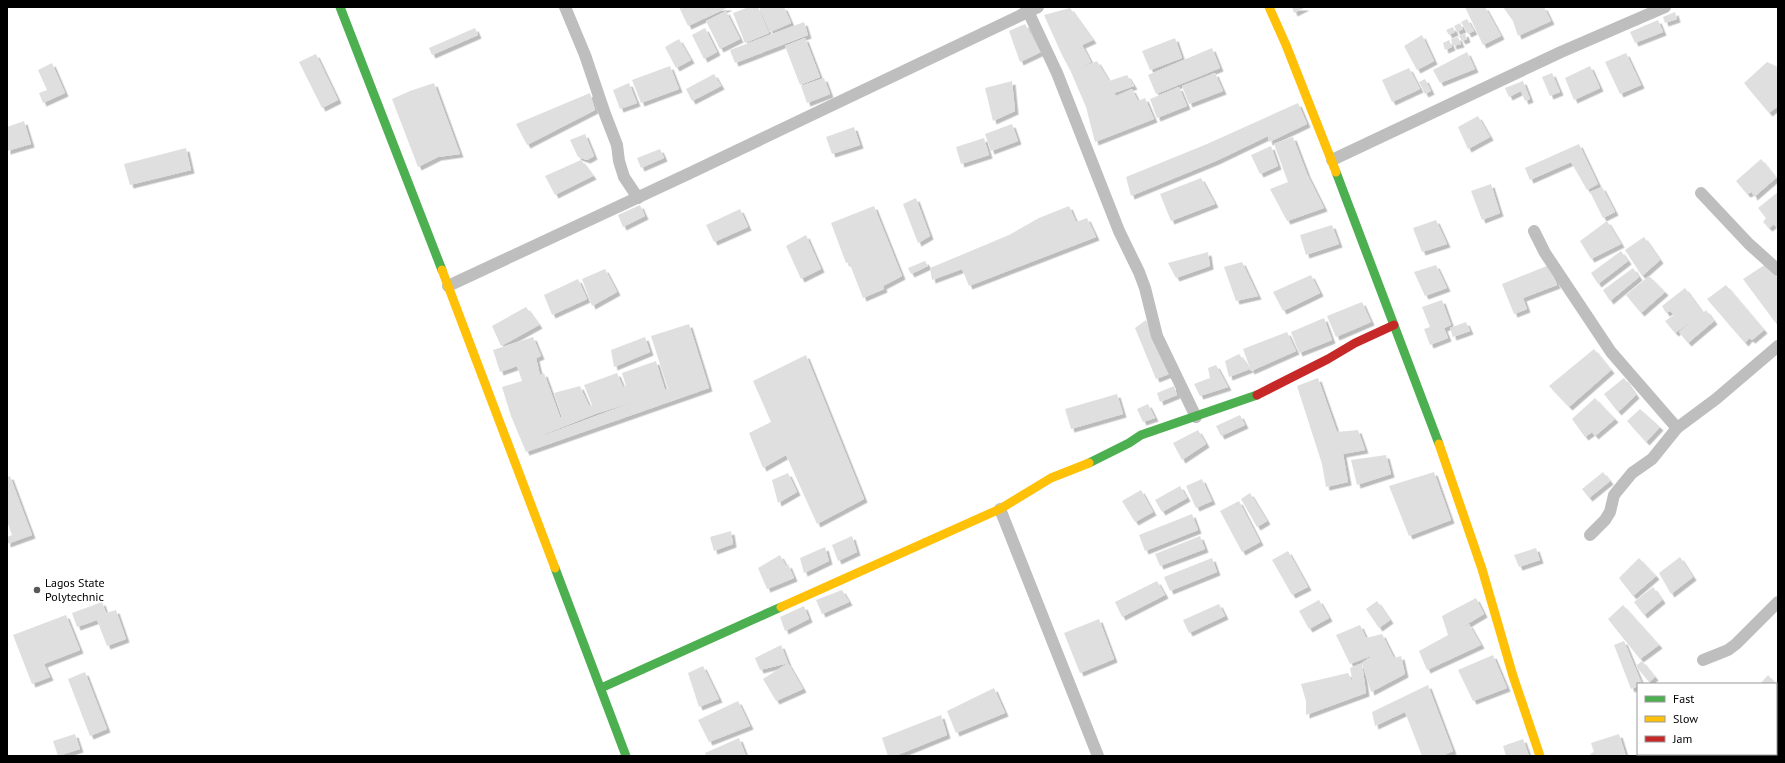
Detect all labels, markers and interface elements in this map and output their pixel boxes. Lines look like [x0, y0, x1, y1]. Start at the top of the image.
place label: Lagos State Polytechnic [45, 575, 104, 604]
marker: Lagos State Polytechnic [32, 585, 42, 595]
legend [1637, 683, 1777, 755]
text: Fast [1673, 691, 1694, 706]
text: Slow [1673, 711, 1698, 726]
text: Jam [1672, 731, 1692, 746]

